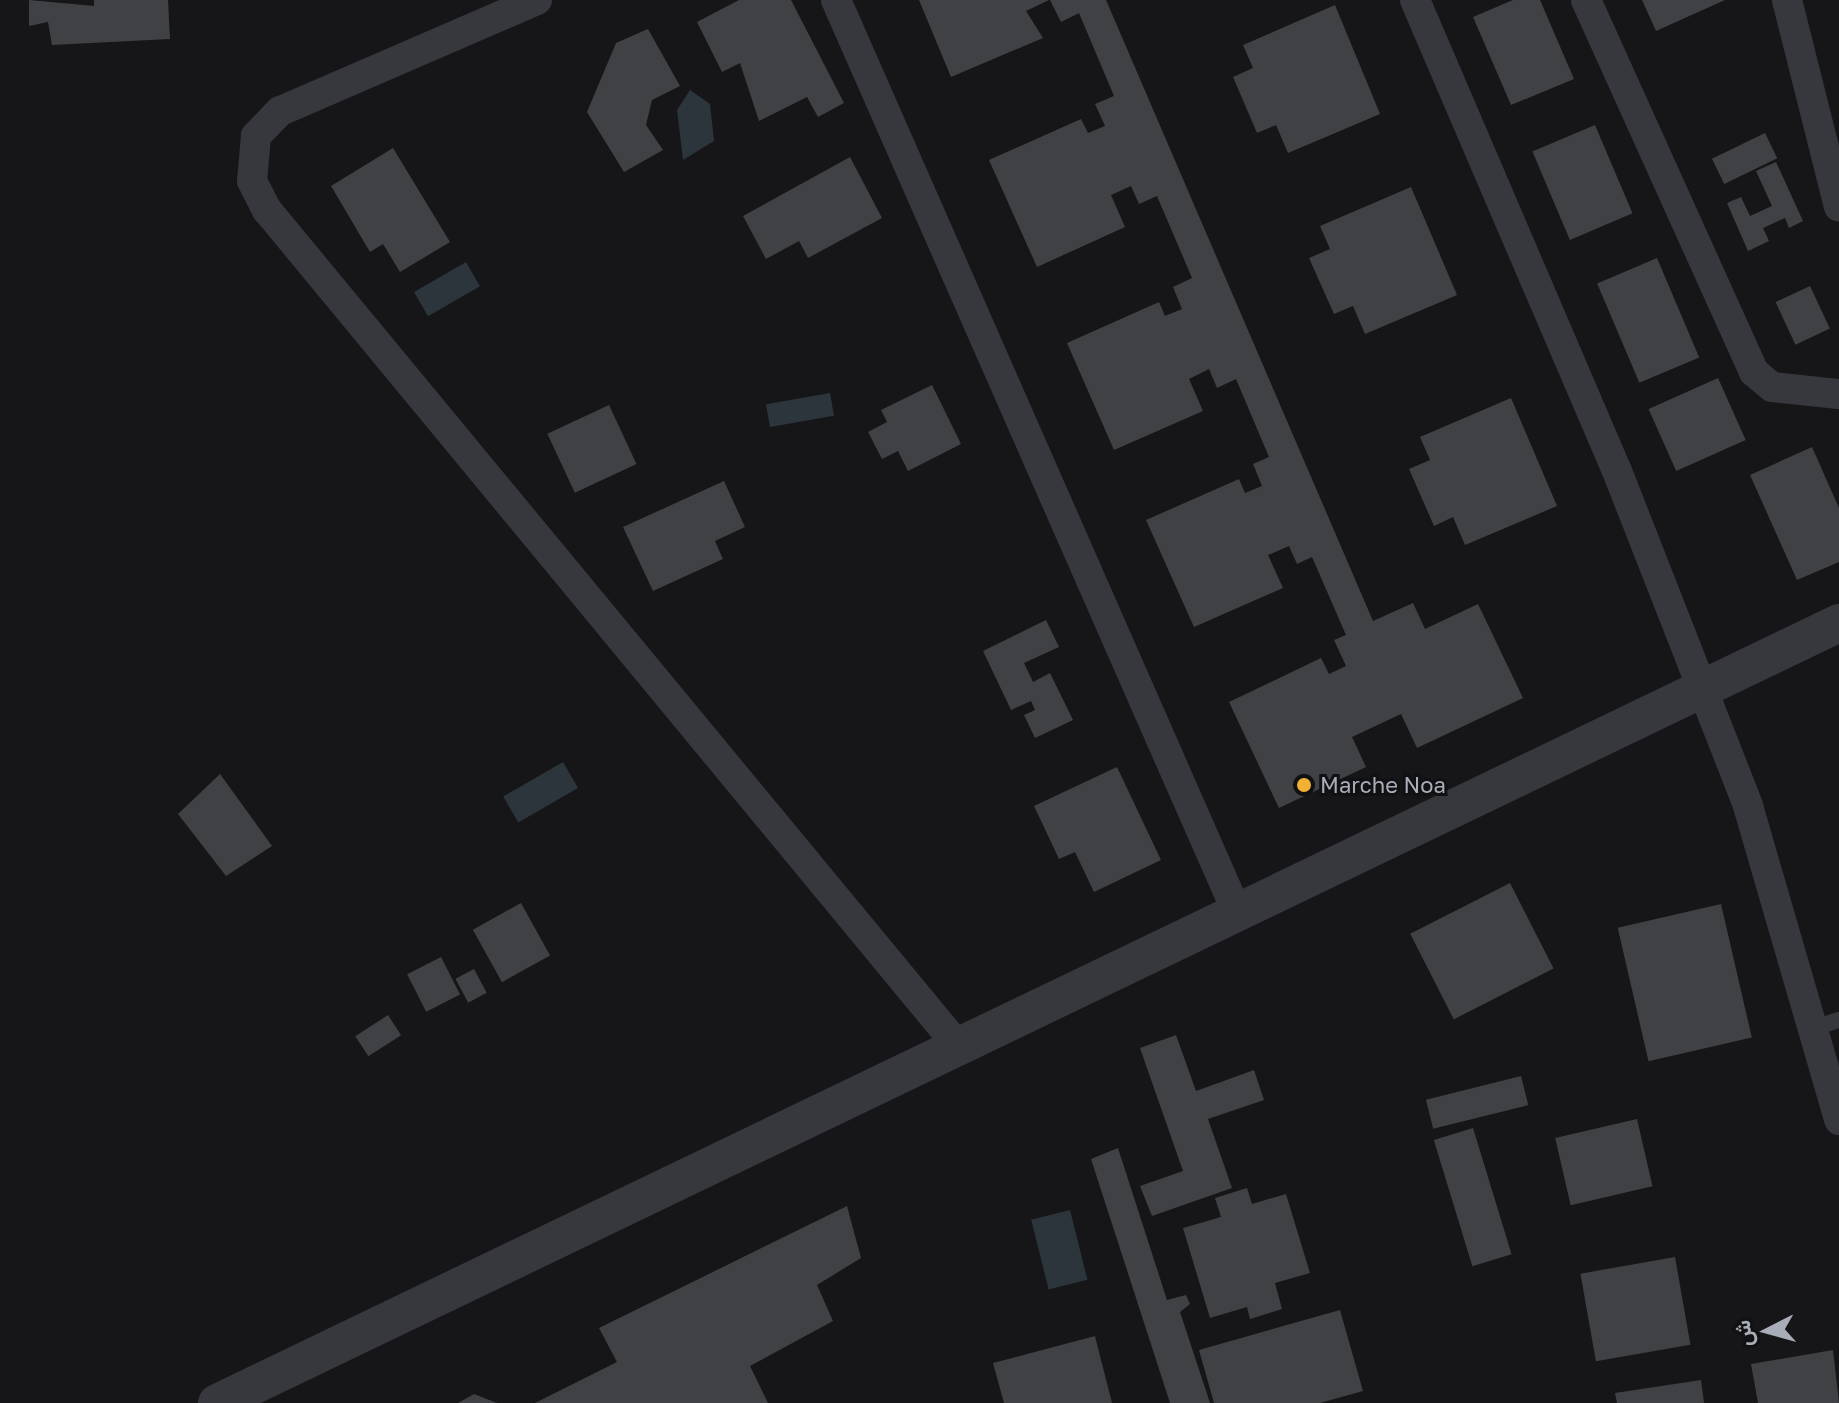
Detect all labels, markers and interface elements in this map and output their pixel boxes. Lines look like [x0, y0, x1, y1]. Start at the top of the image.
place label: Marche Noa [1320, 772, 1446, 798]
marker: Marche Noa [1295, 776, 1313, 794]
north arrow [1727, 1291, 1807, 1371]
text: ش [1728, 1319, 1757, 1348]

